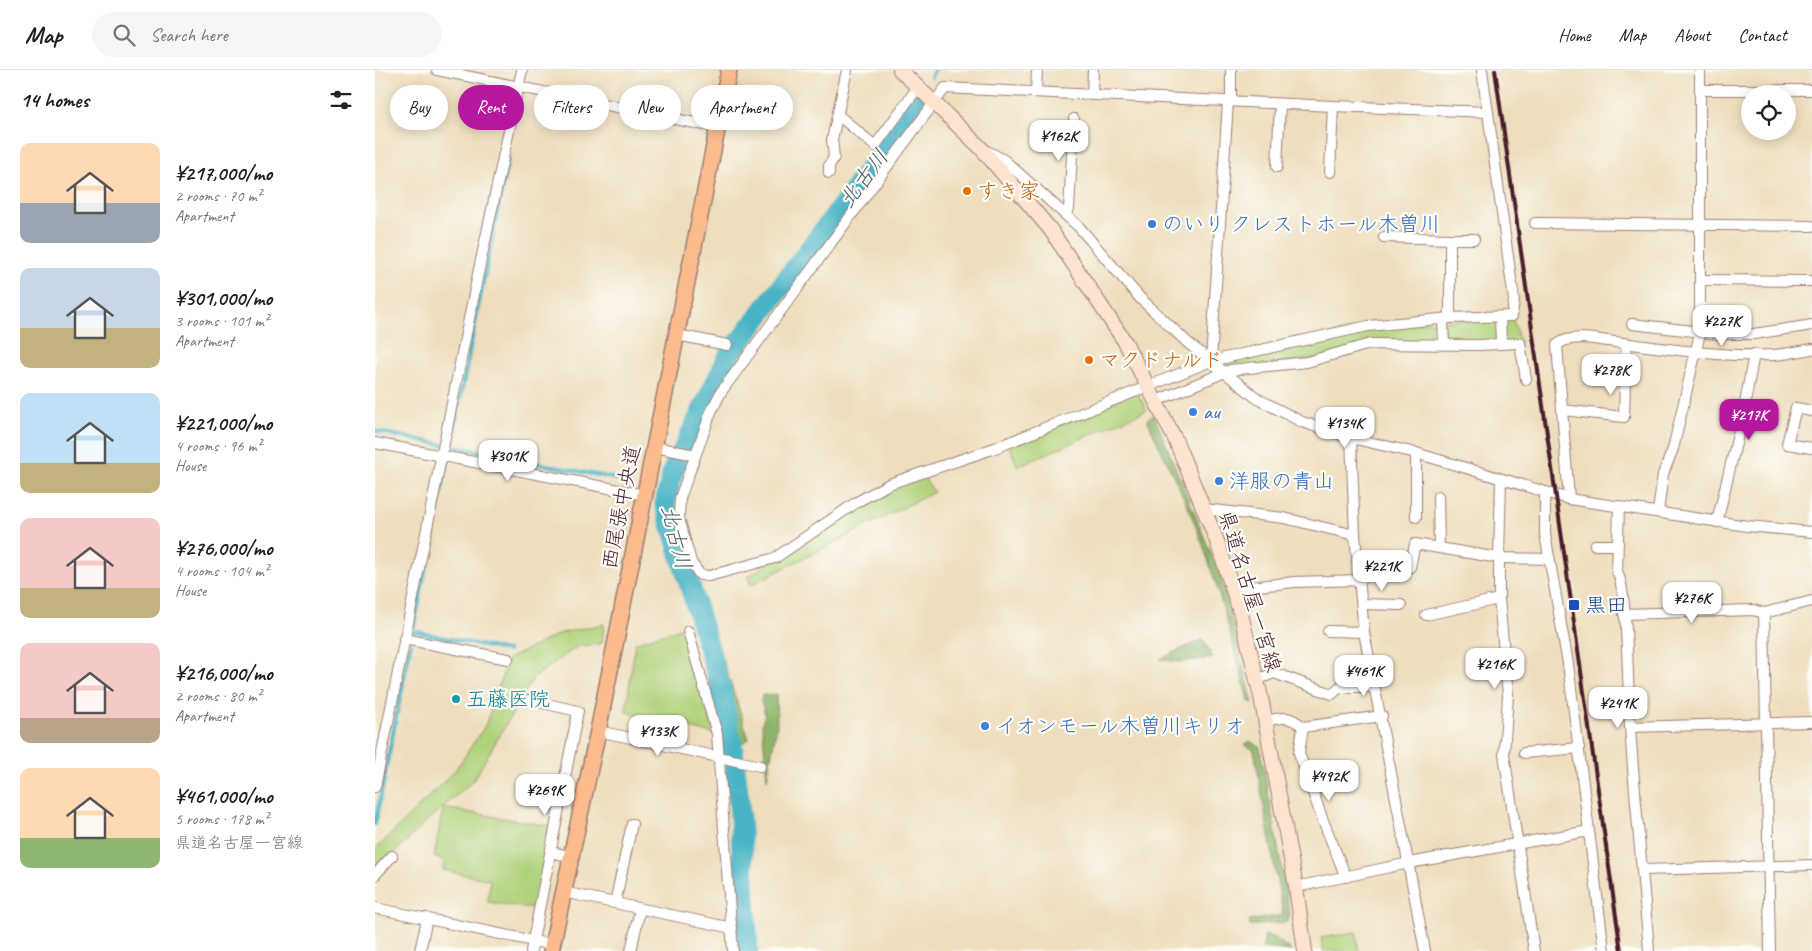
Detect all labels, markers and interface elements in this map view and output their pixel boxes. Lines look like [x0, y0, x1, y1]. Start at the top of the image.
search box [92, 12, 442, 57]
text: Map [25, 20, 62, 50]
icon: search [110, 21, 138, 49]
text: Search here [150, 23, 228, 47]
text: Home [1558, 24, 1591, 46]
text: Map [1619, 24, 1646, 46]
text: About [1674, 24, 1710, 46]
text: Contact [1738, 24, 1787, 46]
chip: Buy [390, 85, 448, 130]
chip: Rent [458, 85, 524, 130]
chip: Filters [534, 85, 609, 130]
chip: New [619, 85, 681, 130]
chip: Apartment [691, 85, 793, 130]
map controls [1741, 85, 1796, 140]
button: locate [1741, 85, 1796, 140]
icon: filters [327, 86, 355, 114]
text: 14 homes [20, 87, 89, 113]
pin: ¥162K [1024, 119, 1094, 162]
text: ¥162K [1040, 126, 1078, 146]
water label: 北古川 [833, 144, 895, 213]
text: ¥217,000/mo [175, 160, 272, 186]
icon: home [60, 163, 120, 223]
place label: すき家 [977, 178, 1040, 204]
marker: すき家 [961, 185, 973, 197]
text: 2 rooms · 70 m² [175, 186, 261, 206]
text: Apartment [175, 206, 234, 226]
place label: のいり クレストホール木曽川 [1162, 211, 1441, 237]
marker: のいり クレストホール木曽川 [1146, 218, 1158, 230]
text: ¥301,000/mo [175, 285, 272, 311]
icon: home [60, 288, 120, 348]
pin: ¥227K [1687, 304, 1757, 347]
text: 3 rooms · 101 m² [175, 311, 269, 331]
text: ¥227K [1704, 311, 1740, 331]
text: Apartment [175, 331, 234, 351]
place label: マクドナルド [1099, 347, 1223, 373]
marker: マクドナルド [1083, 354, 1095, 366]
pin: ¥278K [1576, 354, 1646, 396]
text: ¥278K [1593, 360, 1629, 380]
pin: ¥217K [1714, 398, 1784, 441]
place label: au [1203, 399, 1221, 425]
text: ¥217K [1731, 405, 1767, 425]
marker: au [1187, 406, 1199, 418]
pin: ¥134K [1310, 406, 1380, 449]
text: ¥221,000/mo [175, 410, 272, 436]
icon: home [60, 413, 120, 473]
text: ¥134K [1327, 413, 1363, 433]
text: 4 rooms · 96 m² [175, 436, 261, 456]
pin: ¥301K [473, 440, 543, 482]
street label: 西尾張中央道 [596, 443, 646, 571]
text: ¥301K [490, 446, 526, 466]
text: House [175, 456, 206, 476]
place label: 洋服の青山 [1229, 468, 1334, 494]
marker: 洋服の青山 [1213, 475, 1225, 487]
water label: 北古川 [654, 502, 698, 573]
street label: 県道名古屋一宮線 [1213, 507, 1287, 675]
text: ¥276,000/mo [175, 535, 273, 561]
icon: home [60, 538, 120, 598]
pin: ¥221K [1347, 550, 1417, 592]
text: ¥221K [1364, 556, 1400, 576]
text: 4 rooms · 104 m² [175, 561, 269, 581]
text: House [175, 581, 206, 601]
pin: ¥276K [1657, 582, 1727, 624]
text: ¥276K [1673, 588, 1711, 608]
place label: 黒田 [1585, 592, 1627, 618]
marker: 黒田 [1567, 598, 1581, 612]
pin: ¥216K [1460, 648, 1530, 690]
pin: ¥461K [1329, 654, 1399, 697]
text: ¥216K [1476, 654, 1514, 674]
text: ¥216,000/mo [175, 660, 273, 686]
text: ¥461K [1345, 661, 1383, 681]
icon: home [60, 663, 120, 723]
text: 2 rooms · 80 m² [175, 686, 261, 706]
place label: 五藤医院 [466, 686, 550, 712]
pin: ¥241K [1583, 686, 1653, 729]
marker: 五藤医院 [450, 693, 462, 705]
text: ¥241K [1600, 693, 1636, 713]
text: Apartment [175, 706, 234, 726]
place label: イオンモール木曽川キリオ [995, 713, 1245, 739]
pin: ¥133K [623, 714, 693, 757]
marker: イオンモール木曽川キリオ [979, 720, 991, 732]
text: ¥133K [640, 721, 676, 741]
pin: ¥492K [1294, 760, 1364, 802]
text: ¥492K [1311, 766, 1347, 786]
pin: ¥269K [510, 774, 580, 816]
text: ¥269K [526, 780, 564, 800]
text: ¥461,000/mo [175, 783, 273, 809]
icon: home [60, 788, 120, 848]
text: 5 rooms · 178 m² [175, 809, 269, 829]
text: 県道名古屋一宮線 [175, 833, 303, 853]

